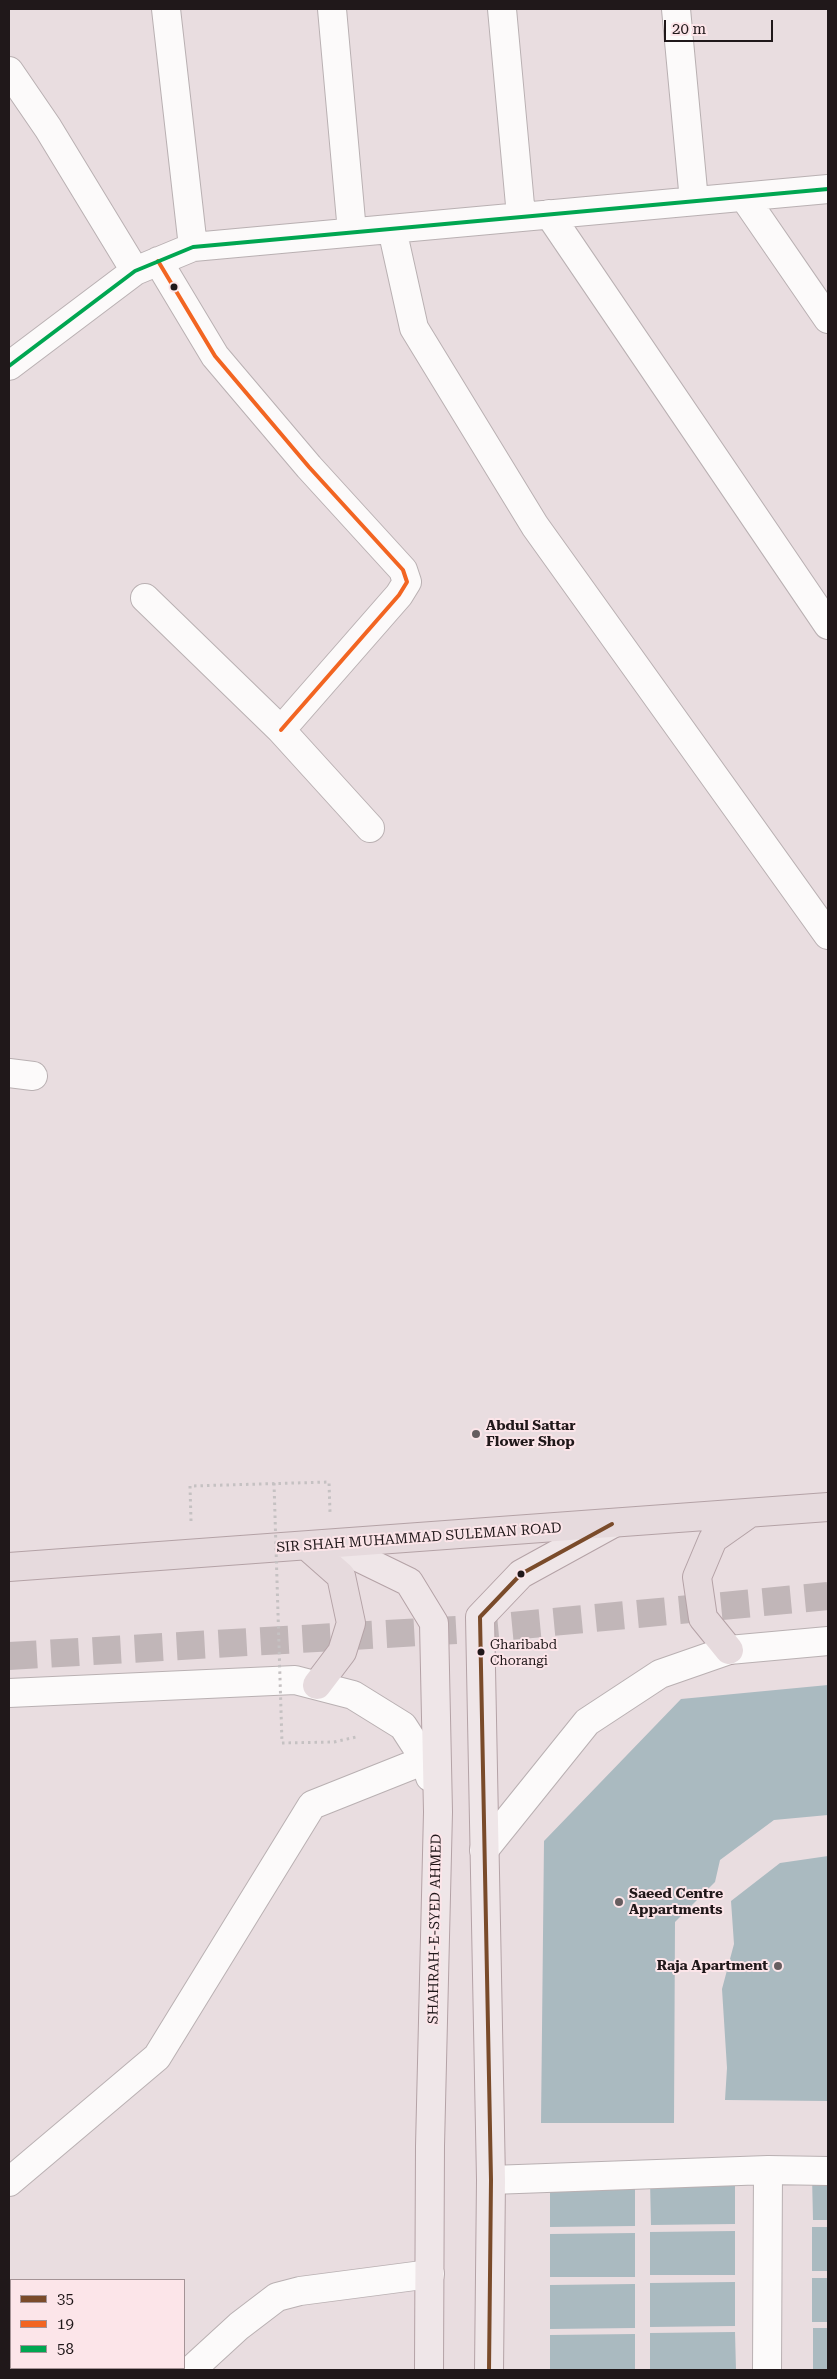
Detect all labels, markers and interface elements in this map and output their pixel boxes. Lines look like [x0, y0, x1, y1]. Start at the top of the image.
scale bar [667, 10, 776, 42]
text: 20 m [672, 20, 706, 38]
unlabelled marker [169, 282, 179, 292]
place label: Abdul Sattar Flower Shop [486, 1418, 576, 1450]
marker: Abdul Sattar Flower Shop [470, 1428, 482, 1440]
street label: SIR SHAH MUHAMMAD SULEMAN ROAD [276, 1520, 562, 1556]
unlabelled marker [516, 1569, 526, 1579]
place label: Gharibabd Chorangi [490, 1637, 557, 1668]
marker: Gharibabd Chorangi [476, 1647, 486, 1657]
street label: SHAHRAH-E-SYED AHMED [425, 1834, 445, 2024]
place label: Saeed Centre Appartments [629, 1886, 723, 1918]
marker: Saeed Centre Appartments [613, 1896, 625, 1908]
place label: Raja Apartment [657, 1958, 768, 1974]
marker: Raja Apartment [772, 1960, 784, 1972]
legend [10, 2279, 185, 2369]
text: 35 [57, 2290, 74, 2308]
text: 19 [57, 2315, 74, 2333]
text: 58 [57, 2340, 74, 2358]

